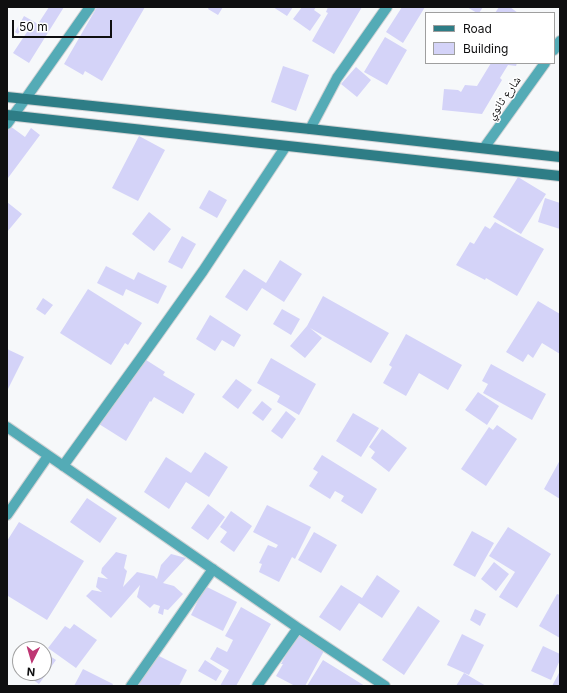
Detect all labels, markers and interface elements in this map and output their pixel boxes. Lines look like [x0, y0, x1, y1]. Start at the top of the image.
scale bar [14, 12, 114, 38]
legend [425, 12, 555, 64]
text: 50 m [19, 19, 48, 34]
text: Road [463, 21, 492, 36]
text: Building [463, 41, 508, 56]
street label: شارع ثانوي [484, 74, 524, 122]
north arrow [12, 641, 52, 681]
text: N [26, 665, 36, 679]

